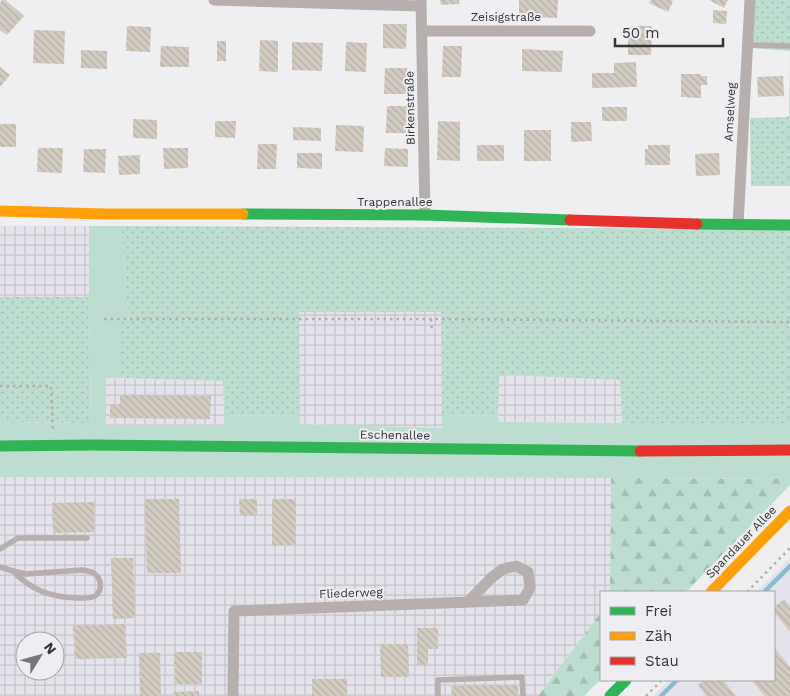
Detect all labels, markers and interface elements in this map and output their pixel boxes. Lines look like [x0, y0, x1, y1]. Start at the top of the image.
street label: Zeisigstraße [471, 10, 541, 24]
scale bar [615, 15, 722, 47]
text: 50 m [622, 24, 659, 42]
street label: Birkenstraße [402, 71, 418, 145]
street label: Amselweg [721, 81, 739, 142]
street label: Trappenallee [357, 195, 433, 209]
street label: Eschenallee [360, 427, 430, 443]
street label: Spandauer Allee [703, 503, 779, 581]
street label: Fliederweg [319, 585, 384, 601]
legend [600, 591, 775, 681]
text: Frei [645, 602, 672, 620]
text: Zäh [645, 627, 672, 645]
north arrow [15, 631, 65, 681]
text: N [41, 639, 60, 657]
text: Stau [645, 652, 679, 670]

